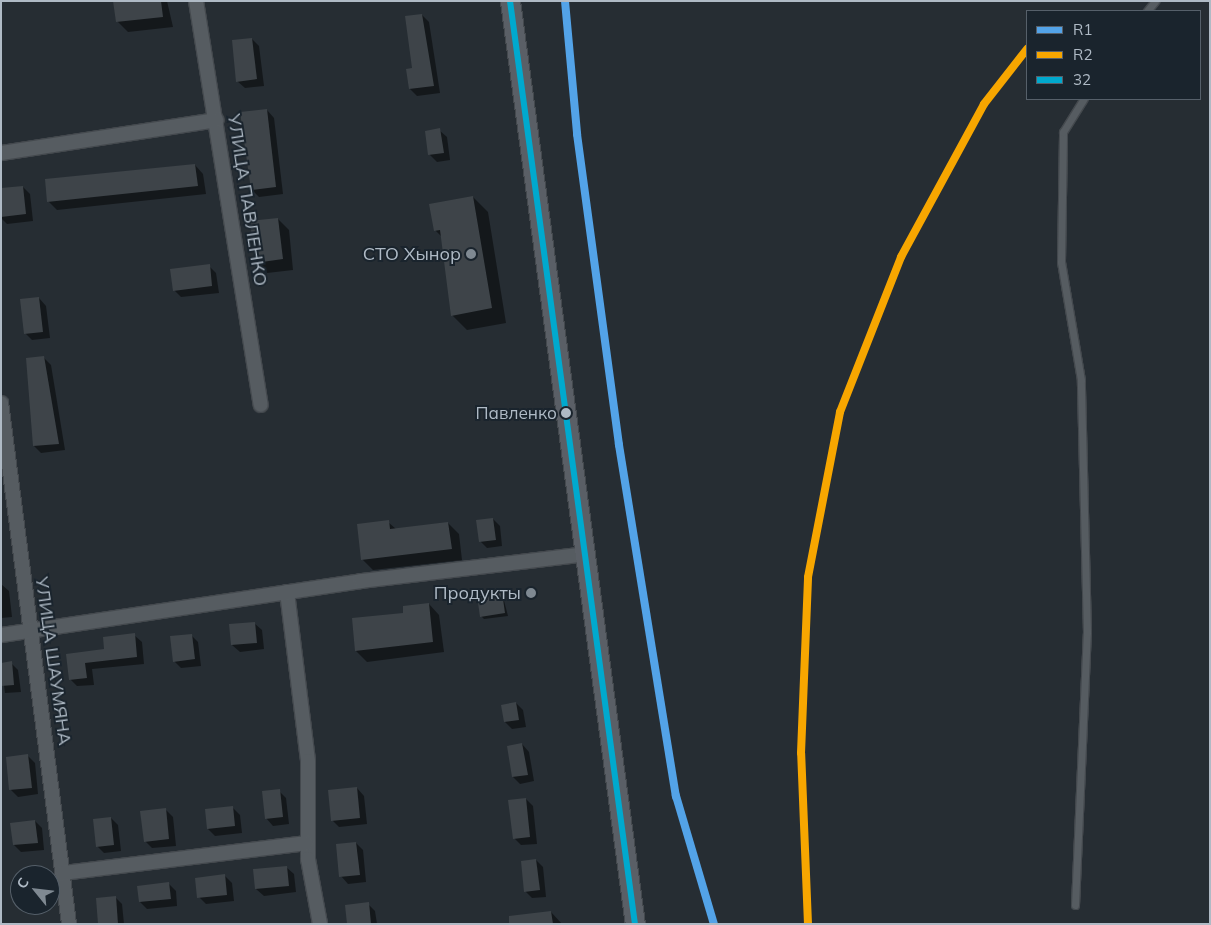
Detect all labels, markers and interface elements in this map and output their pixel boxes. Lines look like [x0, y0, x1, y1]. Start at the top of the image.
legend [1026, 10, 1201, 100]
text: R1 [1073, 20, 1092, 39]
text: R2 [1073, 45, 1092, 64]
text: 32 [1073, 70, 1091, 89]
street label: УЛИЦА ПАВЛЕНКО [223, 112, 271, 288]
place label: СТО Хынор [363, 243, 461, 265]
marker: СТО Хынор [465, 248, 477, 260]
place label: Павленко [476, 403, 557, 423]
marker: Павленко [561, 408, 571, 418]
street label: УЛИЦА ШАУМЯНА [30, 575, 76, 747]
place label: Продукты [434, 582, 521, 604]
marker: Продукты [525, 587, 537, 599]
north arrow [10, 865, 60, 915]
text: С [13, 875, 33, 892]

